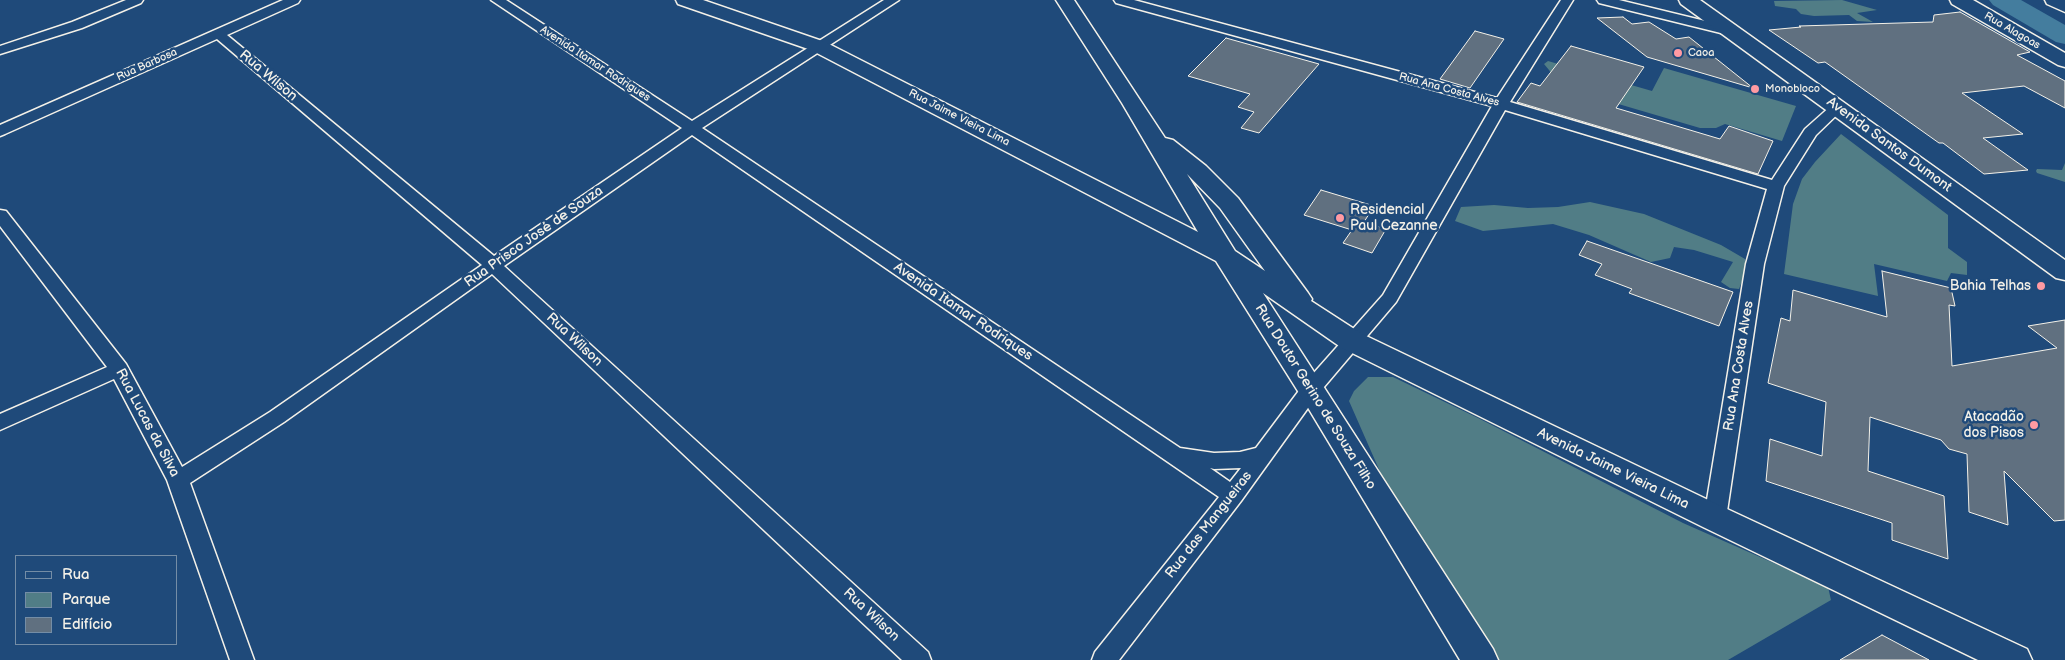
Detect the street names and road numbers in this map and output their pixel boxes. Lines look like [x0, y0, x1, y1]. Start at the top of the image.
street label: Rua Alagoas [1982, 10, 2042, 52]
street label: Avenida Itamar Rodrigues [537, 23, 653, 105]
street label: Rua Barbosa [115, 46, 179, 84]
street label: Rua Wilson [236, 47, 300, 105]
street label: Rua Ana Costa Alves [1397, 70, 1501, 110]
street label: Rua Jaime Vieira Lima [906, 87, 1012, 149]
street label: Avenida Santos Dumont [1823, 94, 1955, 196]
street label: Rua Prisco José de Souza [461, 183, 607, 291]
street label: Avenida Itamar Rodriques [890, 259, 1036, 365]
street label: Rua Ana Costa Alves [1720, 300, 1758, 432]
street label: Rua Doutor Gerino de Souza Filho [1251, 301, 1379, 493]
street label: Rua Wilson [542, 310, 606, 370]
street label: Rua Lucas da Silva [111, 366, 183, 480]
street label: Avenida Jaime Vieira Lima [1534, 425, 1692, 513]
street label: Rua das Mangueiras [1162, 468, 1256, 582]
street label: Rua Wilson [839, 585, 903, 645]

